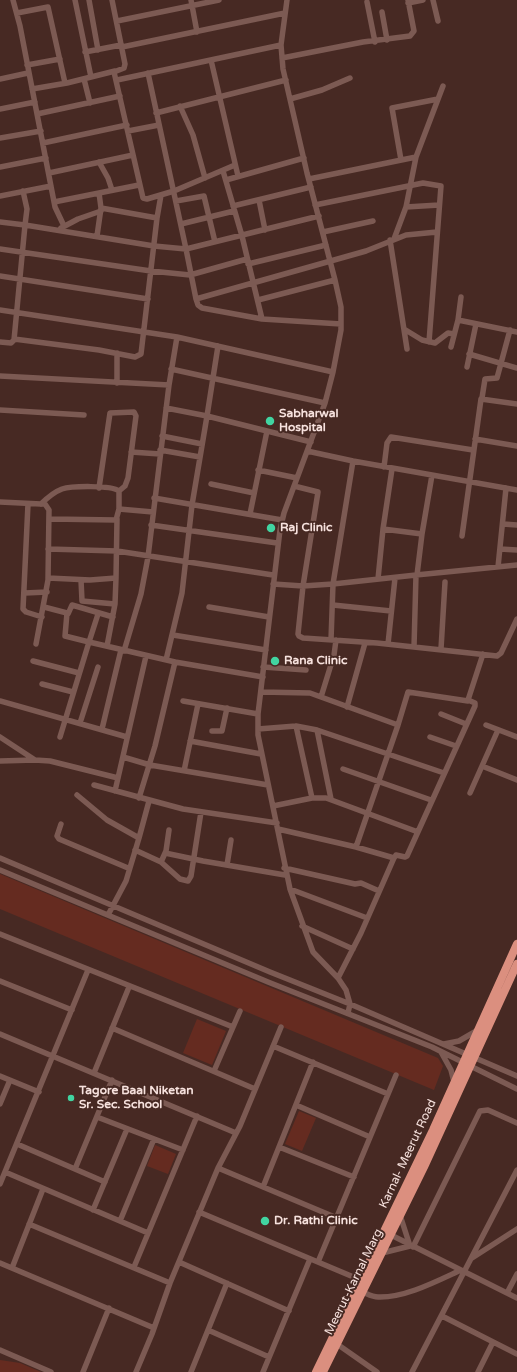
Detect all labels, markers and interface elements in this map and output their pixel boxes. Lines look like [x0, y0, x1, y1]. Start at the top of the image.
place label: Sabharwal Hospital [279, 407, 339, 435]
marker: Sabharwal Hospital [264, 415, 276, 427]
place label: Raj Clinic [280, 521, 332, 535]
marker: Raj Clinic [265, 522, 277, 534]
place label: Rana Clinic [284, 654, 347, 668]
marker: Rana Clinic [269, 655, 281, 667]
place label: Tagore Baal Niketan Sr. Sec. School [79, 1084, 194, 1112]
marker: Tagore Baal Niketan Sr. Sec. School [66, 1093, 76, 1103]
street label: Karnal- Meerut Road [376, 1097, 440, 1211]
place label: Dr. Rathi Clinic [274, 1214, 358, 1228]
marker: Dr. Rathi Clinic [259, 1215, 271, 1227]
street label: Meerut-Karnal Marg [322, 1227, 386, 1337]

